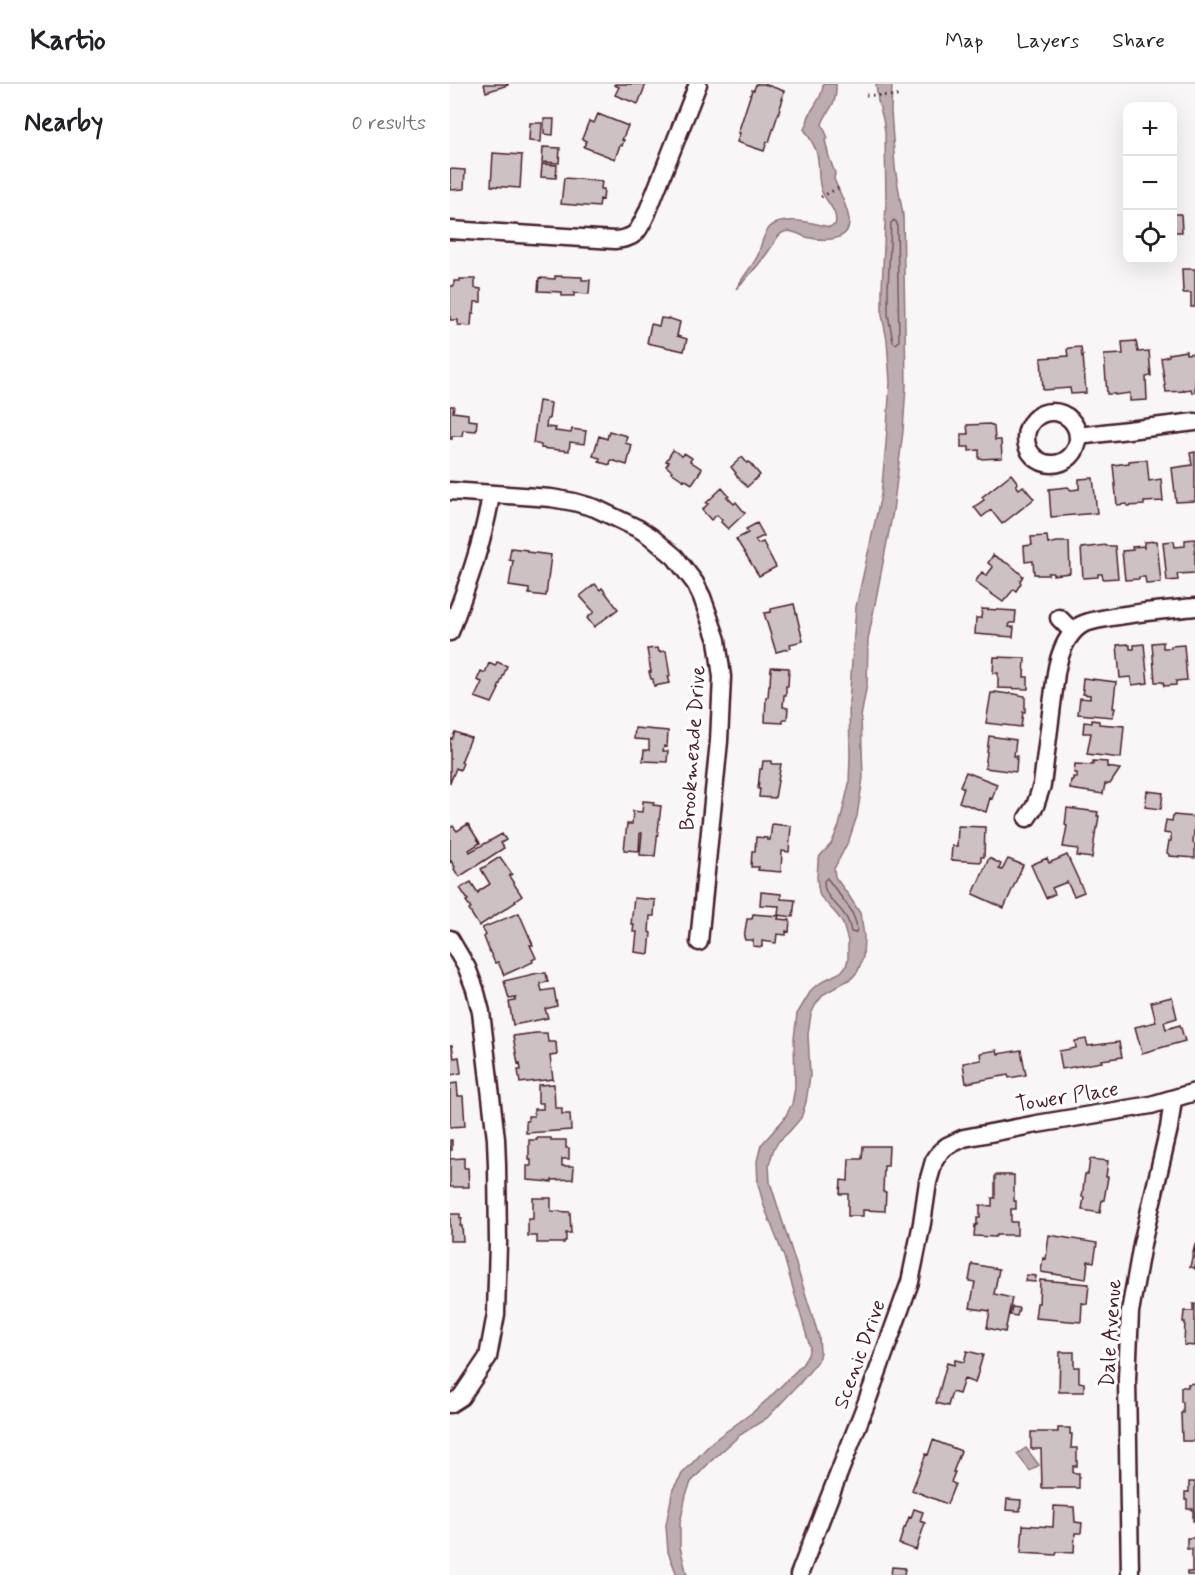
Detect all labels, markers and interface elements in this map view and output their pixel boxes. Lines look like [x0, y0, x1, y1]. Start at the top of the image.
text: Kartio [30, 23, 106, 60]
text: Map [945, 27, 983, 55]
text: Layers [1016, 27, 1079, 55]
text: Share [1112, 27, 1165, 55]
map controls [1123, 102, 1177, 264]
button: + [1123, 102, 1177, 156]
text: Nearby [24, 106, 103, 140]
text: 0 results [352, 110, 426, 137]
button: − [1123, 156, 1177, 210]
button: locate [1123, 210, 1177, 264]
street label: Brookmeade Drive [673, 664, 713, 832]
street label: Tower Place [1014, 1075, 1121, 1119]
street label: Dale Avenue [1093, 1278, 1129, 1388]
street label: Scenic Drive [827, 1296, 893, 1413]

